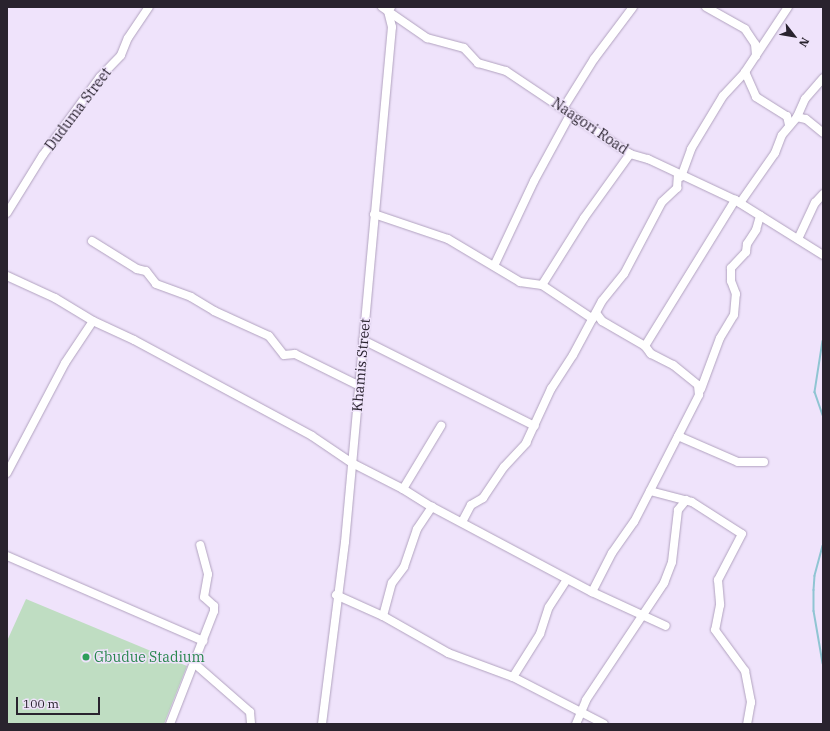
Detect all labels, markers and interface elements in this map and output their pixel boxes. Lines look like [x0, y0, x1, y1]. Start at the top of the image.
north arrow [774, 16, 814, 56]
text: N [796, 35, 813, 50]
street label: Duduma Street [41, 64, 115, 154]
street label: Naagori Road [549, 94, 631, 158]
street label: Khamis Street [349, 318, 373, 412]
place label: Gbudue Stadium [94, 649, 205, 665]
marker: Gbudue Stadium [81, 652, 91, 662]
scale bar [18, 689, 102, 715]
text: 100 m [23, 696, 59, 711]

